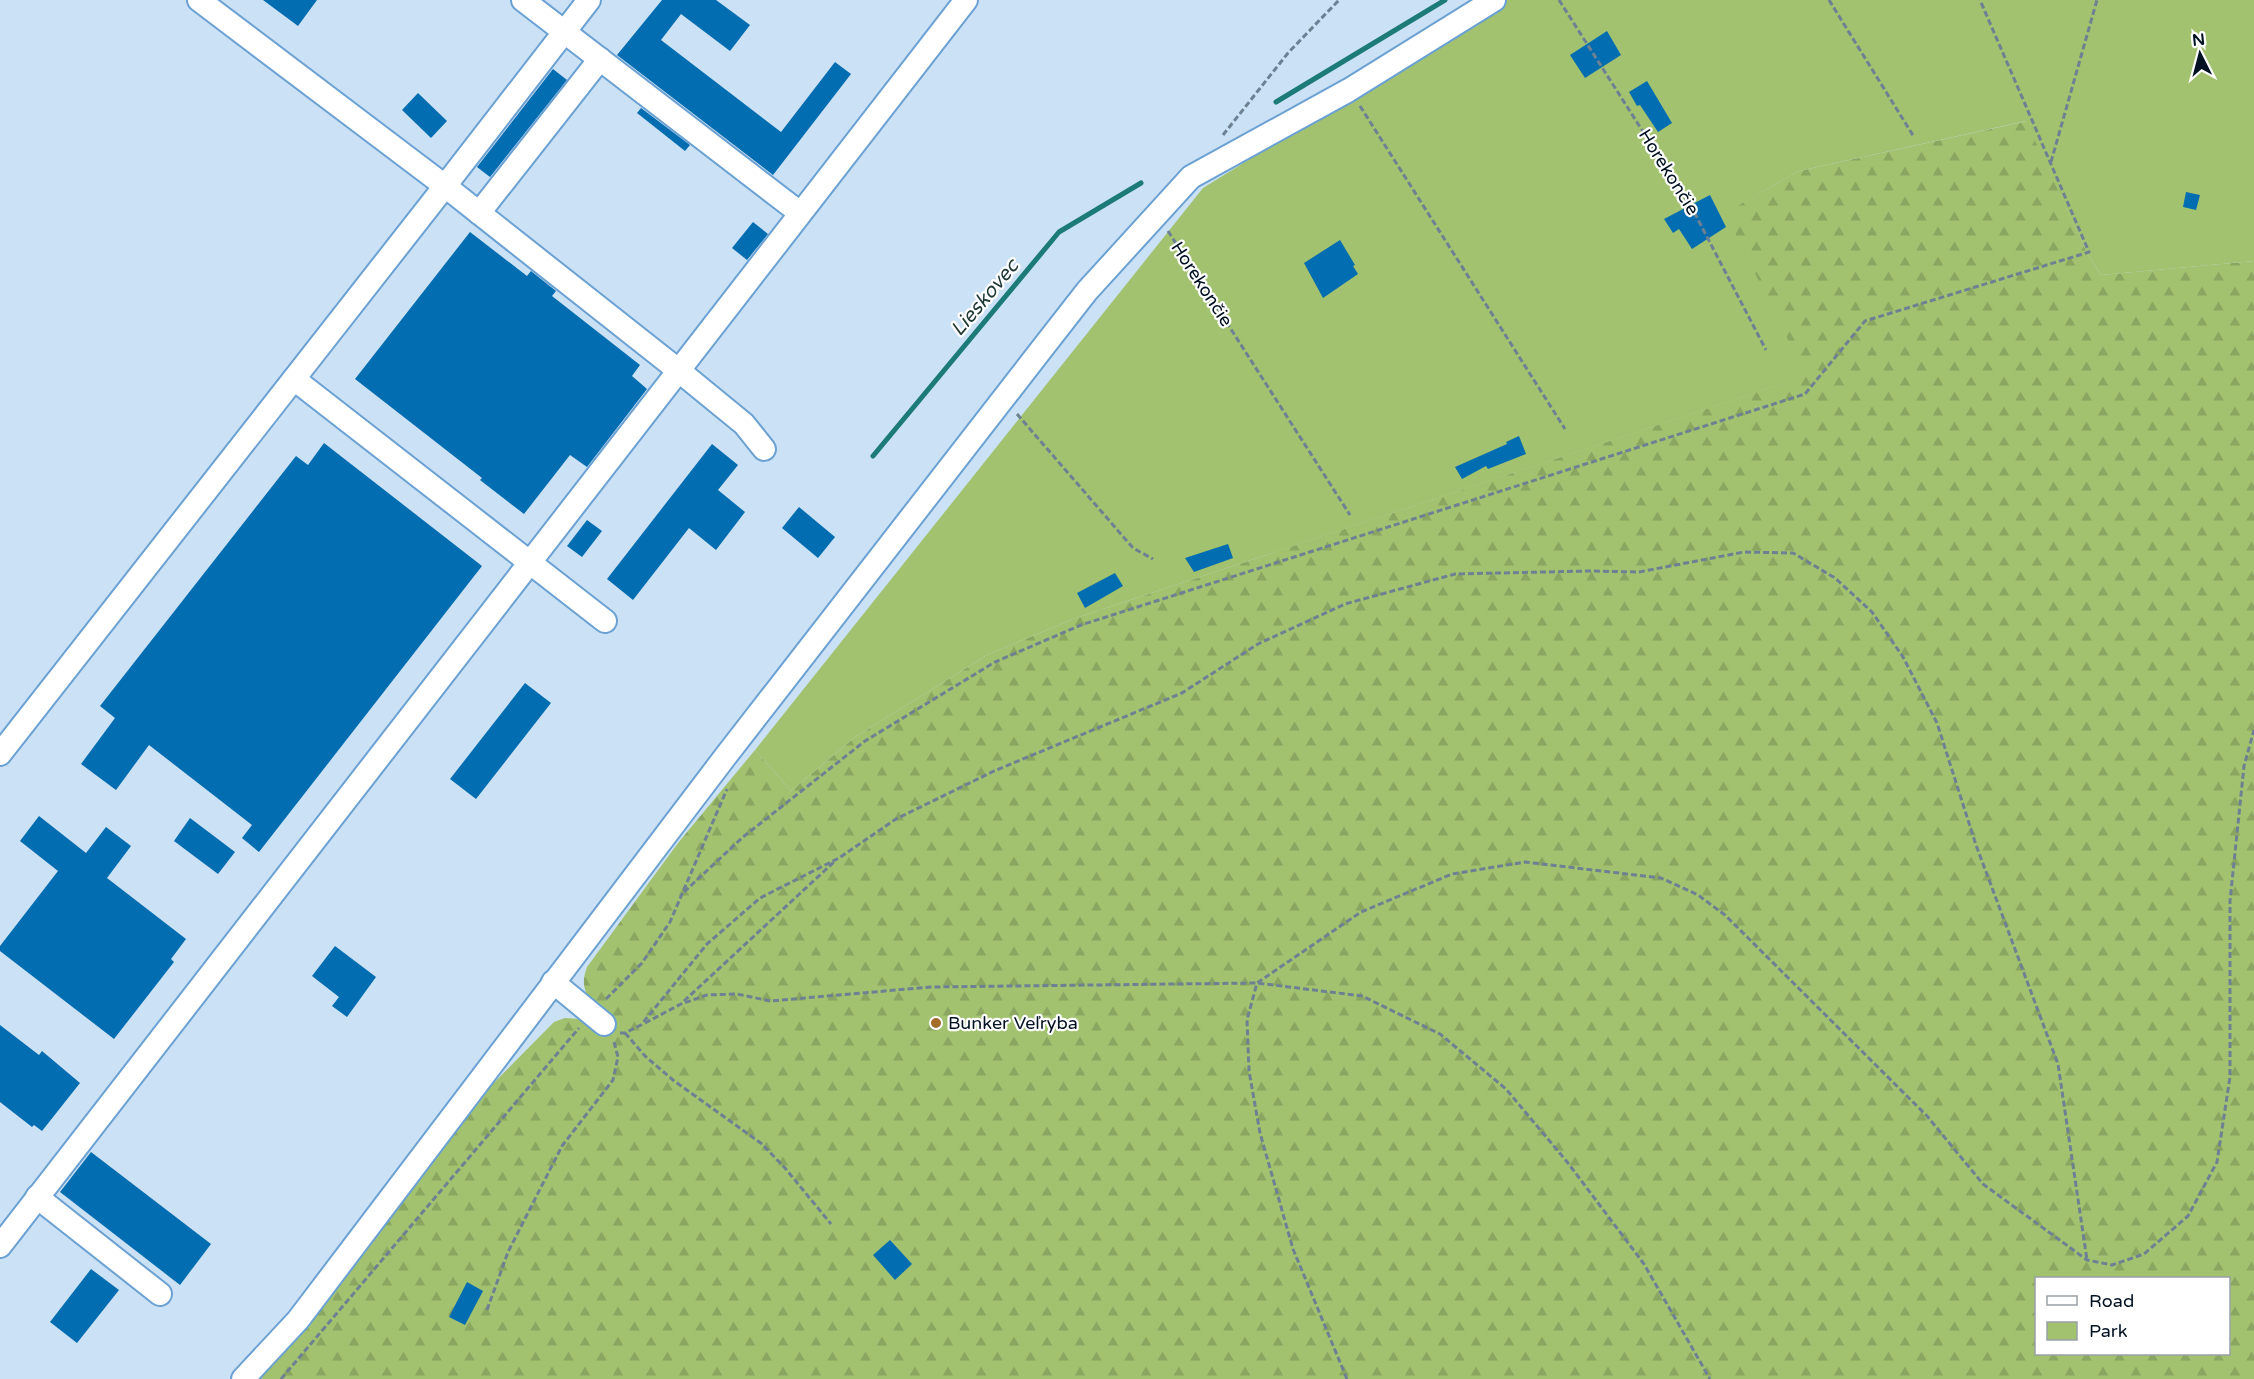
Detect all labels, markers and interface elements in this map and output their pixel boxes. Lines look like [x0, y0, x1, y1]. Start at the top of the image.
north arrow [2170, 24, 2230, 84]
text: N [2191, 29, 2206, 51]
street label: Horekončie [1634, 125, 1704, 219]
street label: Horekončie [1166, 237, 1238, 331]
water label: Lieskovec [946, 253, 1025, 341]
place label: Bunker Veľryba [948, 1012, 1078, 1034]
marker: Bunker Veľryba [929, 1016, 943, 1030]
legend [2035, 1277, 2230, 1355]
text: Road [2089, 1290, 2134, 1312]
text: Park [2089, 1320, 2128, 1342]

